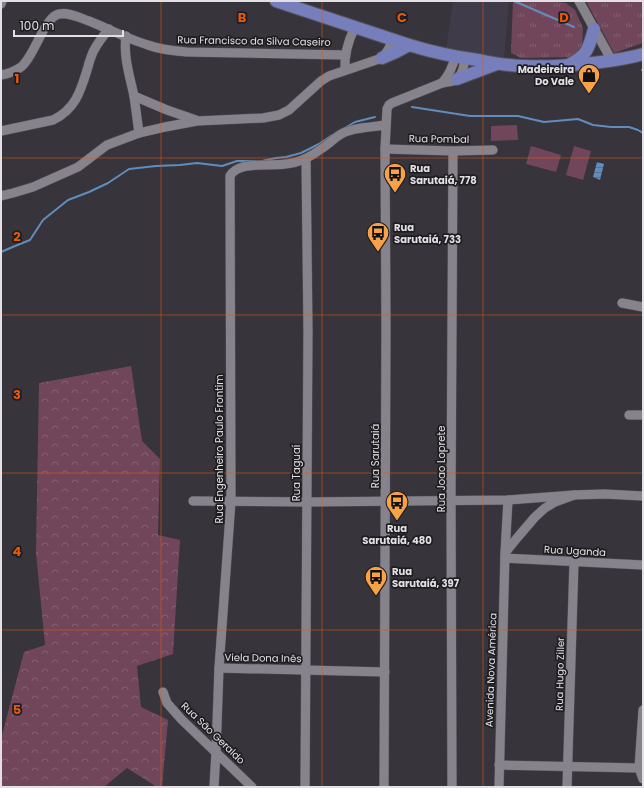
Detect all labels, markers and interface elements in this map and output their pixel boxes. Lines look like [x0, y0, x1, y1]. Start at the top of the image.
text: B [238, 8, 247, 27]
text: C [397, 8, 407, 27]
text: D [559, 8, 569, 27]
scale bar [14, 12, 123, 38]
text: 100 m [20, 17, 54, 34]
street label: Rua Francisco da Silva Caseiro [177, 32, 331, 50]
place label: Madeireira Do Vale [518, 62, 574, 89]
shop icon: Madeireira Do Vale [576, 62, 602, 95]
text: 1 [15, 69, 19, 88]
street label: Rua Pombal [409, 131, 469, 147]
bus stop icon: Rua Sarutaiá, 778 [382, 161, 408, 194]
place label: Rua Sarutaiá, 778 [410, 161, 477, 188]
bus stop icon: Rua Sarutaiá, 733 [365, 220, 391, 253]
place label: Rua Sarutaiá, 733 [394, 220, 461, 247]
text: 2 [13, 227, 21, 246]
street label: Rua Engenheiro Paulo Frontim [212, 374, 227, 524]
text: 3 [13, 385, 21, 404]
street label: Rua Sarutaiá [368, 424, 383, 488]
street label: Rua Joao Loprete [434, 426, 449, 512]
street label: Rua Taguaí [289, 444, 304, 501]
bus stop icon: Rua Sarutaiá, 480 [384, 489, 410, 522]
place label: Rua Sarutaiá, 480 [362, 521, 432, 548]
text: 4 [13, 542, 22, 561]
street label: Rua Uganda [544, 542, 606, 560]
bus stop icon: Rua Sarutaiá, 397 [363, 564, 389, 597]
place label: Rua Sarutaiá, 397 [392, 564, 460, 591]
street label: Avenida Nova América [482, 613, 500, 727]
street label: Rua Hugo Ziller [552, 637, 568, 711]
street label: Viela Dona Inês [224, 650, 302, 666]
street label: Rua São Geraldo [178, 699, 248, 767]
text: 5 [13, 700, 21, 719]

